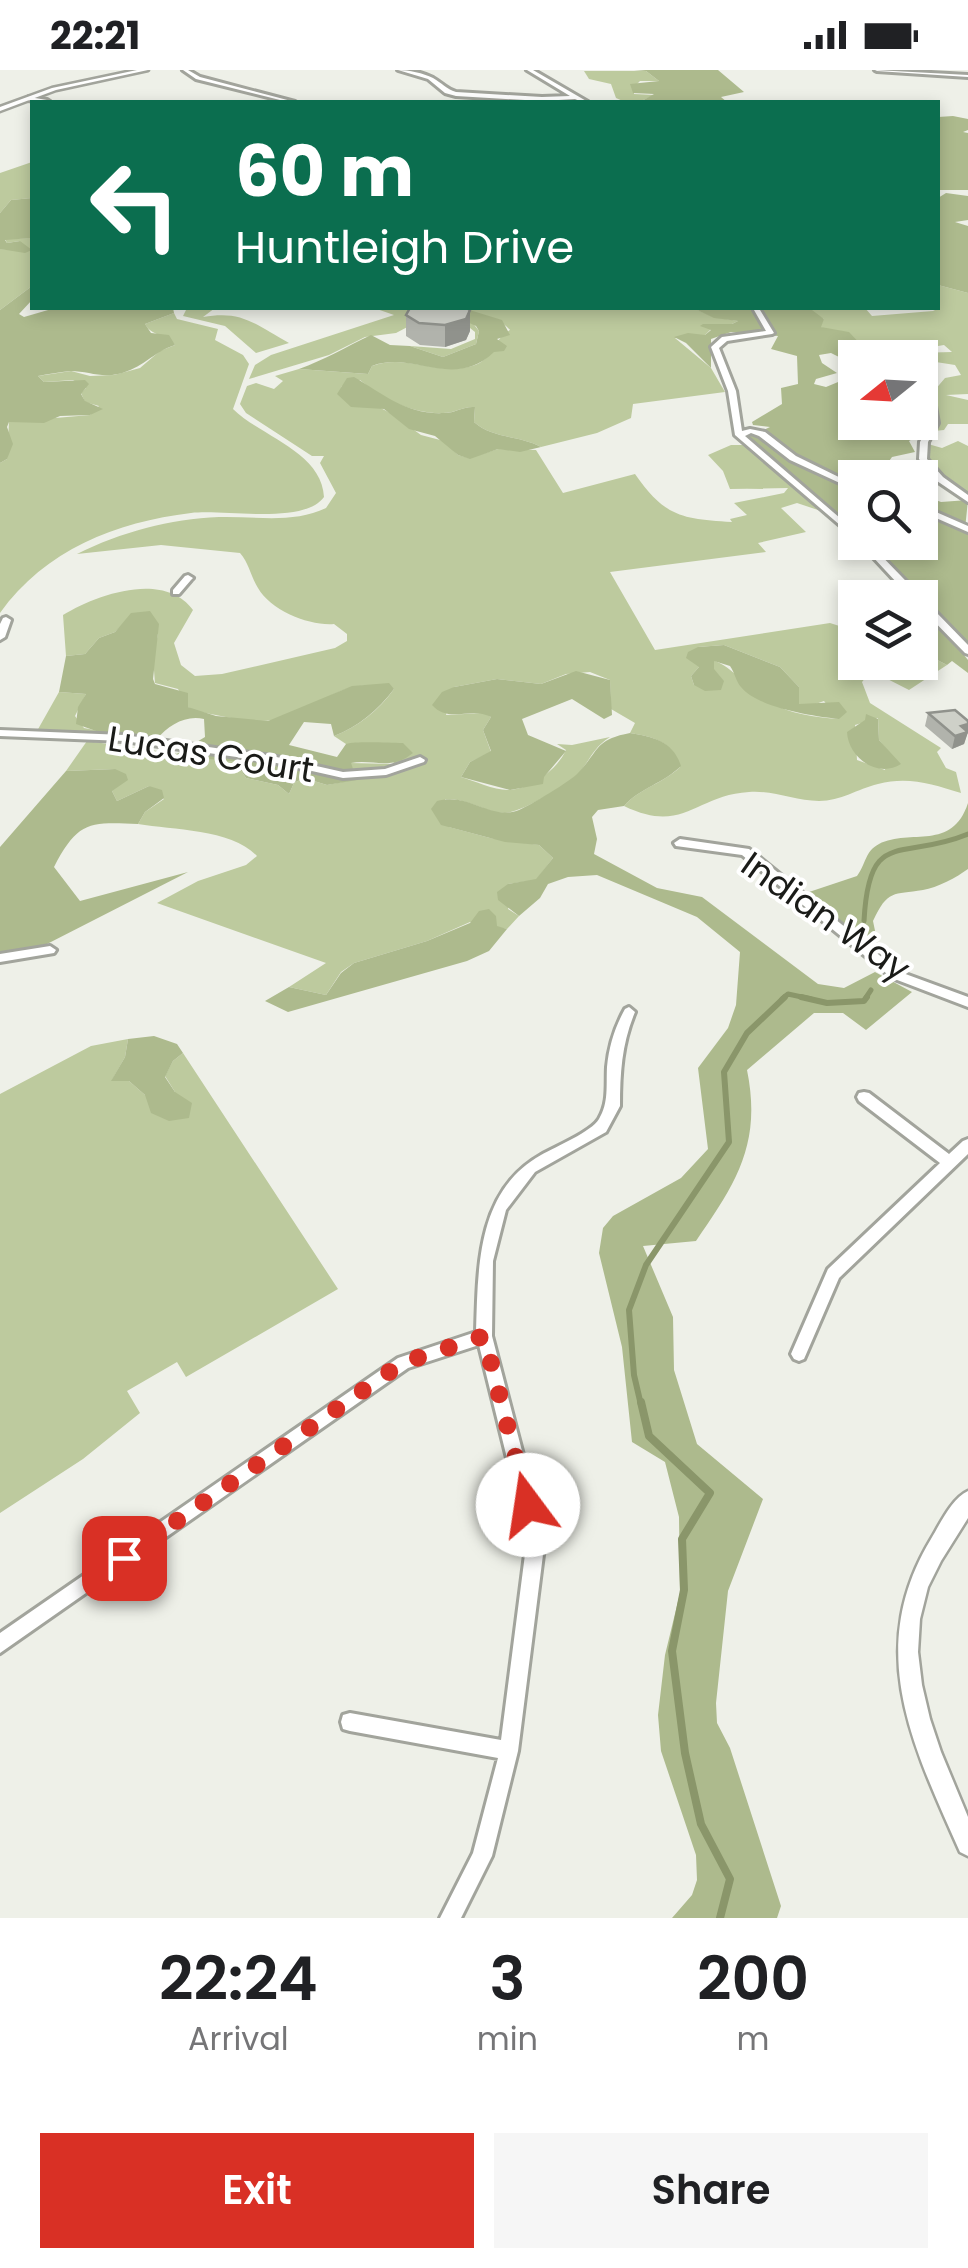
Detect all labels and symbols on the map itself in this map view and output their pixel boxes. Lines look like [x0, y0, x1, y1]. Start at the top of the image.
north arrow [838, 340, 938, 440]
street label: Lucas Court [105, 714, 317, 794]
street label: Indian Way [732, 840, 921, 993]
position arrow [476, 1453, 580, 1557]
pin [82, 1516, 167, 1601]

